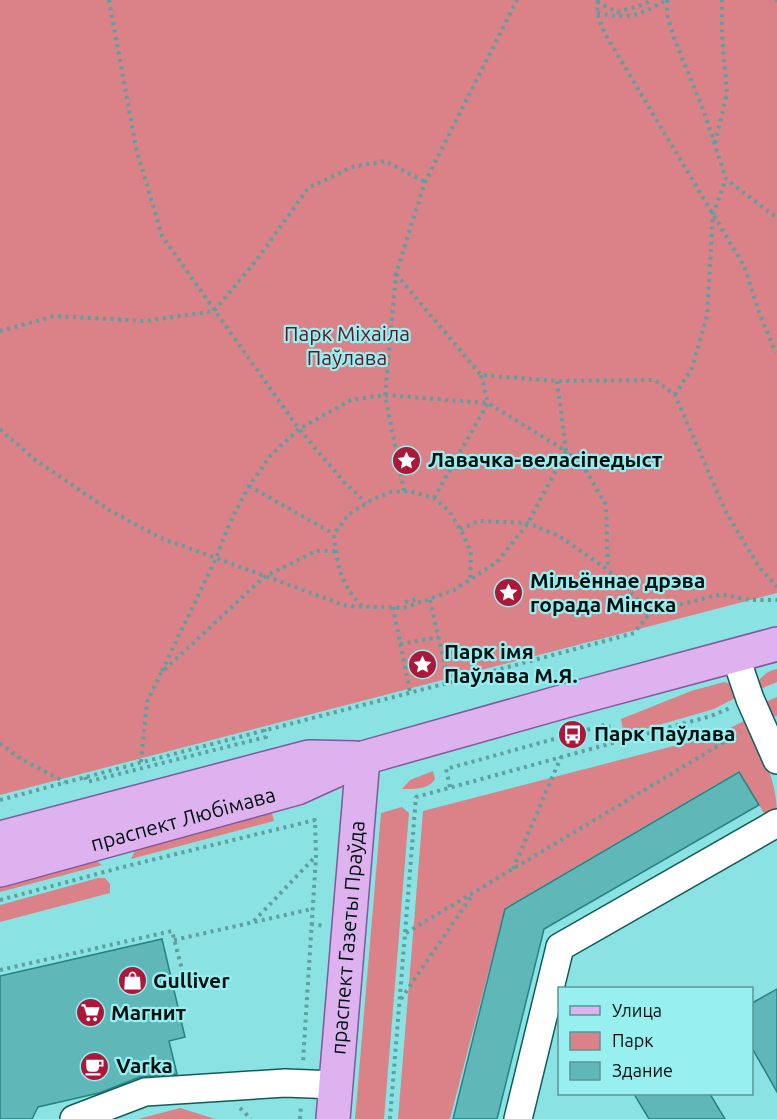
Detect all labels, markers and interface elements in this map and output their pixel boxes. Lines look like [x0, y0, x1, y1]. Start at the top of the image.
park label: Парк Міхаіла Паўлава [284, 321, 410, 369]
place icon: Лавачка-веласіпедыст [391, 444, 423, 476]
place label: Лавачка-веласіпедыст [428, 447, 663, 471]
place label: Мільённае дрэва горада Мінска [530, 568, 705, 616]
place icon: Мільённае дрэва горада Мінска [493, 577, 525, 609]
place label: Парк імя Паўлава М.Я. [444, 639, 578, 687]
place icon: Парк імя Паўлава М.Я. [407, 648, 439, 680]
bus stop icon: Парк Паўлава [557, 718, 589, 750]
place label: Парк Паўлава [594, 721, 735, 745]
street label: праспект Любімава [88, 782, 278, 855]
street label: праспект Газеты Праўда [325, 819, 369, 1056]
shop icon: Gulliver [116, 965, 148, 997]
place label: Gulliver [153, 968, 230, 992]
legend [558, 987, 753, 1095]
supermarket icon: Магнит [74, 997, 106, 1029]
place label: Магнит [111, 1000, 187, 1024]
text: Улица [612, 1000, 662, 1020]
text: Парк [612, 1030, 653, 1050]
cafe icon: Varka [79, 1050, 111, 1082]
place label: Varka [116, 1053, 173, 1077]
text: Здание [612, 1060, 673, 1080]

